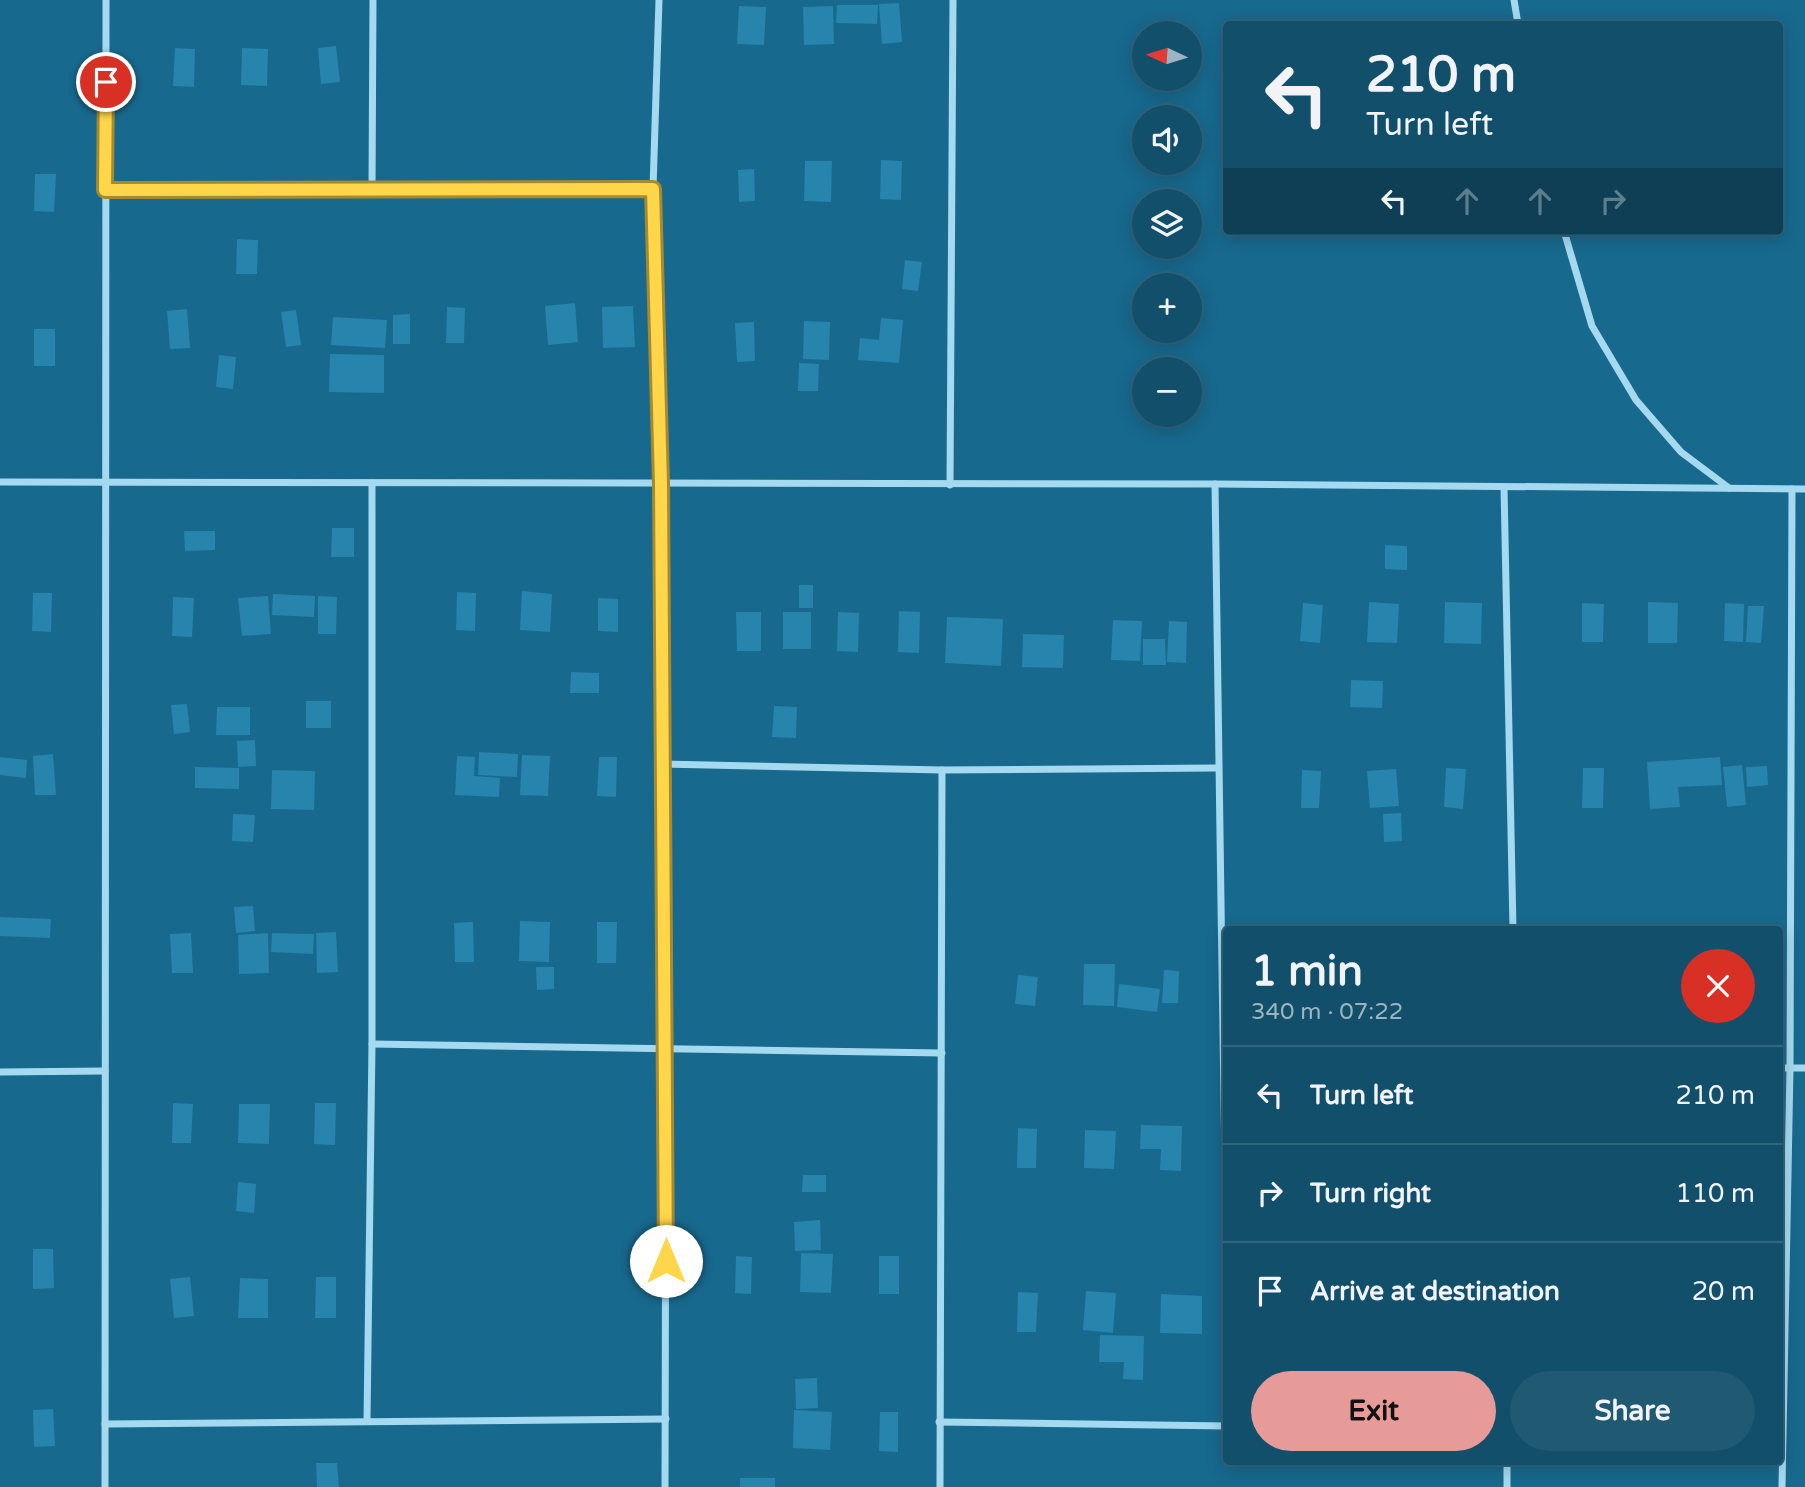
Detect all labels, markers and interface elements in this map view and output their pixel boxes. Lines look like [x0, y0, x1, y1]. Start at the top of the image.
north arrow [1132, 21, 1202, 91]
map controls [1132, 21, 1202, 427]
text: 210 m [1366, 46, 1516, 105]
icon: left [1251, 49, 1342, 140]
pin [76, 52, 136, 112]
icon: arrive [87, 63, 125, 101]
button: sound [1132, 105, 1202, 175]
text: Turn left [1366, 106, 1493, 144]
icon: left [1375, 182, 1413, 220]
icon: ahead [1448, 182, 1486, 220]
icon: ahead [1521, 182, 1559, 220]
icon: right [1594, 182, 1632, 220]
button: layers [1132, 189, 1202, 259]
button: + [1132, 273, 1202, 343]
button: − [1132, 357, 1202, 427]
text: 1 min [1251, 946, 1363, 997]
button: close [1681, 949, 1755, 1023]
text: 340 m · 07:22 [1251, 998, 1403, 1026]
icon: left [1251, 1076, 1289, 1114]
text: Turn left [1310, 1080, 1413, 1111]
text: 210 m [1675, 1080, 1755, 1111]
icon: right [1251, 1174, 1289, 1212]
text: Turn right [1310, 1178, 1431, 1209]
text: 110 m [1675, 1178, 1755, 1209]
position arrow [629, 1224, 703, 1298]
icon: arrive [1251, 1272, 1289, 1310]
text: Arrive at destination [1310, 1276, 1560, 1307]
text: 20 m [1692, 1276, 1755, 1307]
button: Exit [1251, 1371, 1496, 1451]
button: Share [1510, 1371, 1755, 1451]

